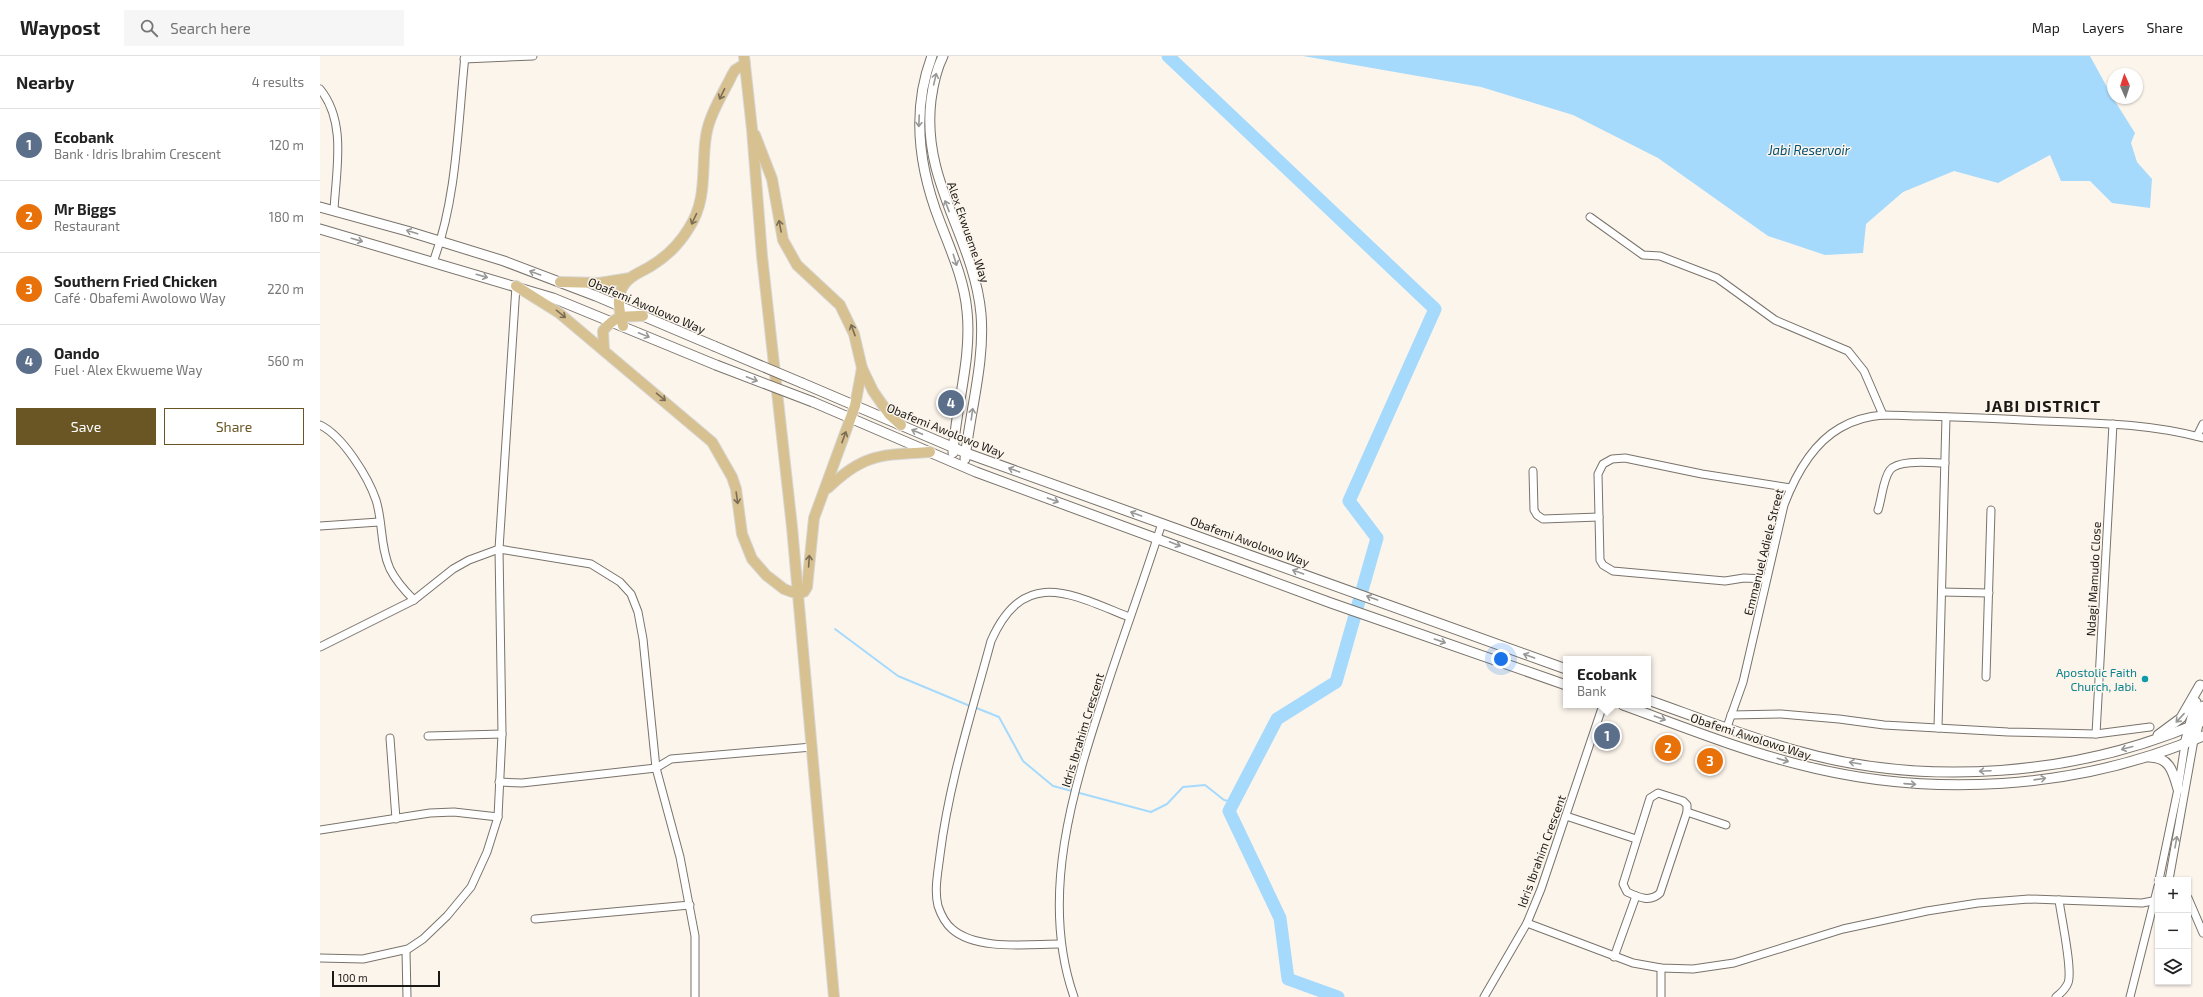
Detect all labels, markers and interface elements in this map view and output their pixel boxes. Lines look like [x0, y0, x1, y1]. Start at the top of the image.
search box [124, 10, 404, 46]
text: Waypost [20, 16, 100, 39]
icon: search [138, 17, 160, 39]
text: Search here [170, 19, 251, 37]
text: Map [2032, 19, 2060, 36]
text: Layers [2082, 19, 2124, 36]
text: Share [2146, 19, 2183, 36]
north arrow [2107, 68, 2143, 104]
text: Nearby [16, 72, 74, 92]
one-way arrow [932, 73, 939, 86]
text: 4 results [252, 74, 304, 90]
one-way arrow [718, 88, 726, 100]
one-way arrow [916, 114, 923, 127]
text: Ecobank [54, 128, 114, 146]
text: 1 [26, 137, 32, 153]
text: 120 m [269, 137, 304, 153]
water label: Jabi Reservoir [1767, 142, 1851, 158]
text: Bank · Idris Ibrahim Crescent [54, 146, 221, 162]
street label: Alex Ekwueme Way [945, 180, 993, 285]
text: Mr Biggs [54, 200, 116, 218]
one-way arrow [943, 200, 950, 213]
text: 2 [25, 209, 33, 225]
text: 180 m [269, 209, 304, 225]
one-way arrow [689, 213, 697, 225]
text: Restaurant [54, 218, 120, 234]
one-way arrow [776, 220, 784, 233]
one-way arrow [406, 228, 419, 235]
one-way arrow [351, 237, 364, 244]
one-way arrow [952, 253, 959, 266]
one-way arrow [530, 268, 542, 276]
text: Southern Fried Chicken [54, 272, 217, 290]
one-way arrow [476, 273, 489, 280]
street label: Obafemi Awolowo Way [586, 274, 708, 336]
text: 3 [25, 281, 33, 297]
text: 220 m [267, 281, 304, 297]
text: Café · Obafemi Awolowo Way [54, 290, 226, 306]
one-way arrow [555, 310, 566, 319]
one-way arrow [848, 325, 856, 337]
one-way arrow [637, 332, 649, 339]
text: Oando [54, 344, 100, 362]
text: 4 [25, 353, 33, 369]
text: 560 m [267, 353, 304, 369]
text: Fuel · Alex Ekwueme Way [54, 362, 202, 378]
one-way arrow [746, 375, 758, 383]
pin: 4 [938, 388, 964, 418]
one-way arrow [655, 393, 666, 402]
district label: JABI DISTRICT [1985, 396, 2101, 415]
street label: Obafemi Awolowo Way [885, 400, 1008, 460]
button: Save [16, 408, 156, 445]
button: Share [164, 408, 304, 445]
one-way arrow [968, 408, 976, 421]
one-way arrow [912, 428, 924, 436]
one-way arrow [841, 432, 849, 444]
one-way arrow [1007, 466, 1020, 473]
street label: Emmanuel Adiele Street [1740, 487, 1786, 617]
one-way arrow [733, 491, 741, 504]
one-way arrow [1047, 496, 1059, 504]
one-way arrow [1131, 509, 1143, 517]
street label: Obafemi Awolowo Way [1188, 513, 1312, 569]
street label: Ndagi Mamudo Close [2083, 521, 2103, 637]
one-way arrow [1169, 541, 1181, 549]
one-way arrow [806, 555, 813, 568]
one-way arrow [1293, 567, 1305, 575]
one-way arrow [1365, 594, 1378, 601]
one-way arrow [1433, 637, 1445, 645]
your location [1491, 649, 1511, 669]
one-way arrow [1524, 651, 1536, 659]
popup [1563, 656, 1651, 708]
text: Ecobank [1577, 665, 1637, 683]
place label: Apostolic Faith Church, Jabi. [2056, 665, 2137, 693]
street label: Idris Ibrahim Crescent [1058, 671, 1106, 789]
marker: Apostolic Faith Church, Jabi. [2140, 674, 2150, 684]
text: Bank [1577, 683, 1606, 699]
street label: Obafemi Awolowo Way [1689, 710, 1814, 762]
one-way arrow [2175, 713, 2185, 723]
one-way arrow [1653, 715, 1665, 723]
pin: 1 [1594, 721, 1620, 751]
pin: 2 [1655, 733, 1681, 763]
one-way arrow [2120, 745, 2133, 752]
pin: 3 [1697, 746, 1723, 776]
one-way arrow [1776, 757, 1789, 764]
one-way arrow [1849, 759, 1862, 767]
one-way arrow [1979, 767, 1992, 775]
one-way arrow [2033, 775, 2046, 783]
one-way arrow [1903, 780, 1916, 787]
street label: Idris Ibrahim Crescent [1514, 792, 1568, 909]
one-way arrow [2172, 835, 2180, 848]
map controls [2155, 877, 2191, 985]
button: + [2155, 877, 2191, 913]
button: − [2155, 913, 2191, 949]
button: layers [2155, 949, 2191, 985]
scale bar [332, 969, 440, 988]
text: 100 m [338, 971, 368, 984]

